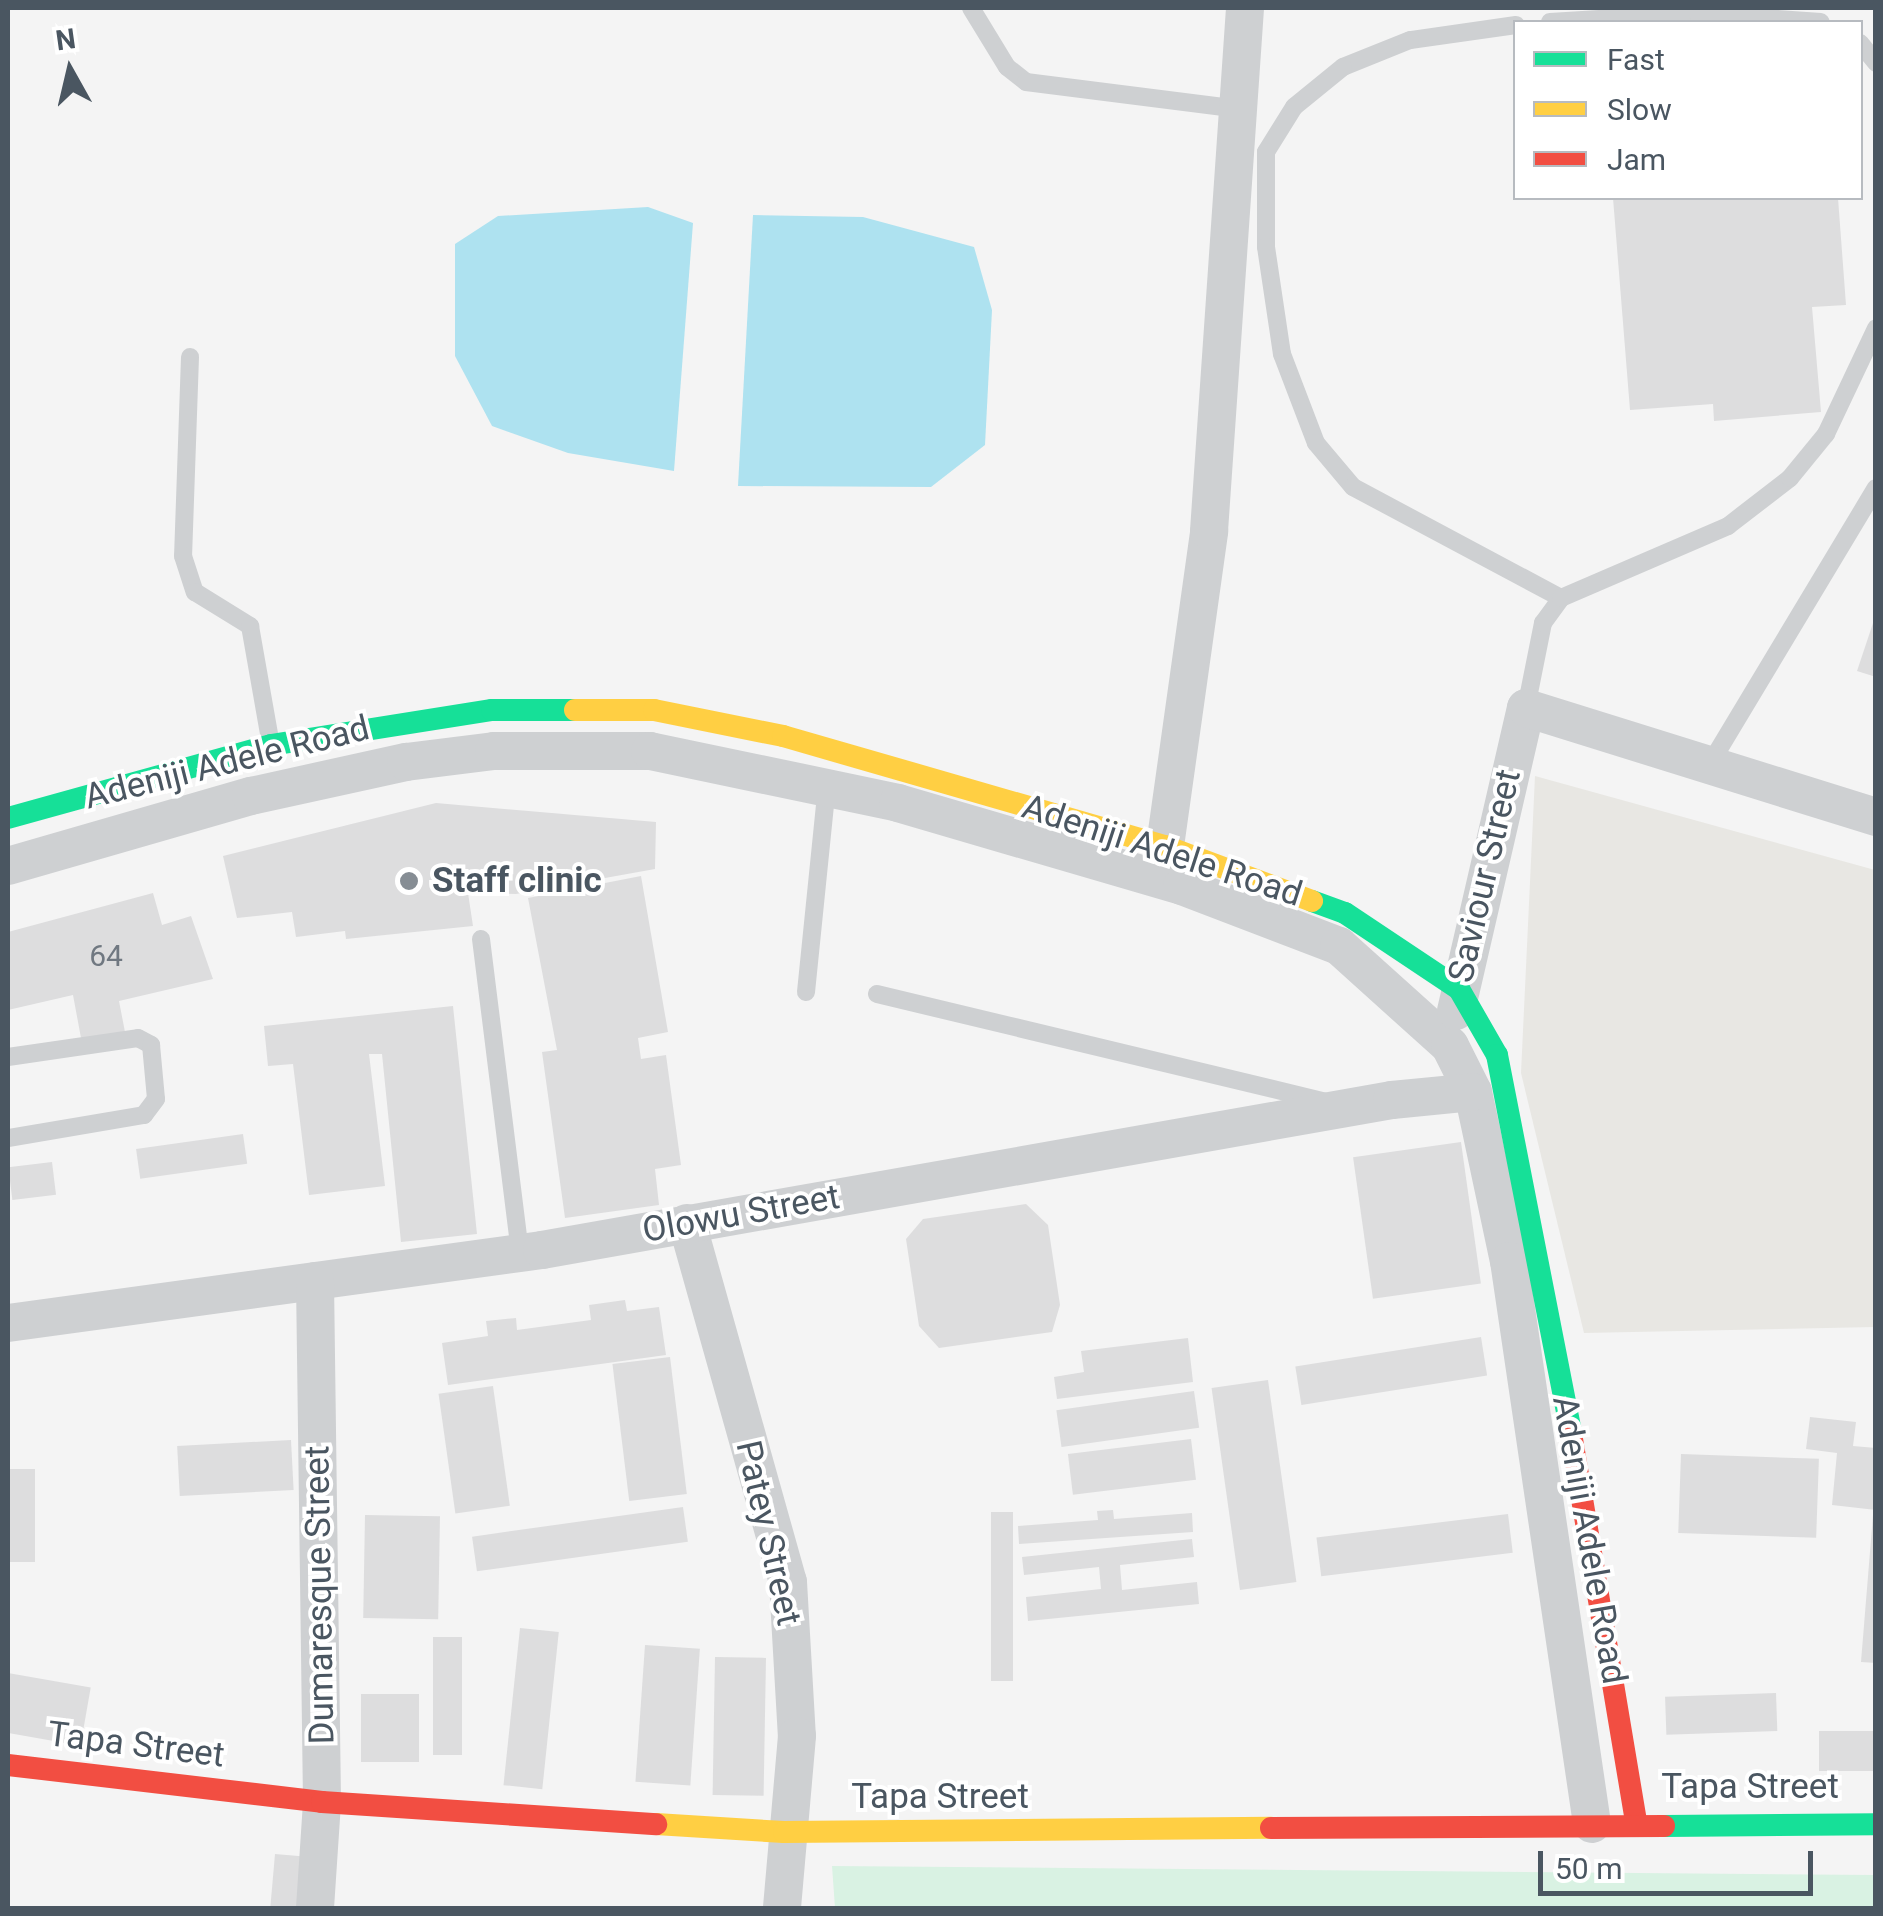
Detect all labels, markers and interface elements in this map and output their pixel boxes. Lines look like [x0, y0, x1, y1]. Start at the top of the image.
north arrow [20, 20, 120, 120]
legend [1513, 20, 1863, 200]
text: N [54, 22, 78, 58]
text: Fast [1607, 42, 1665, 77]
text: Slow [1607, 92, 1672, 127]
text: Jam [1607, 142, 1666, 177]
street label: Adeniji Adele Road [80, 707, 374, 819]
street label: Saviour Street [1440, 765, 1530, 987]
street label: Adeniji Adele Road [1017, 786, 1307, 916]
place label: Staff clinic [432, 860, 602, 902]
marker: Staff clinic [396, 868, 422, 894]
house number: 64 [89, 938, 123, 974]
street label: Olowu Street [639, 1176, 843, 1252]
street label: Adeniji Adele Road [1543, 1393, 1635, 1687]
street label: Patey Street [726, 1437, 810, 1629]
street label: Dumaresque Street [296, 1445, 344, 1745]
street label: Tapa Street [45, 1713, 227, 1777]
street label: Tapa Street [1661, 1766, 1839, 1808]
street label: Tapa Street [851, 1776, 1029, 1818]
scale bar [1543, 1831, 1818, 1893]
text: 50 m [1555, 1851, 1622, 1886]

